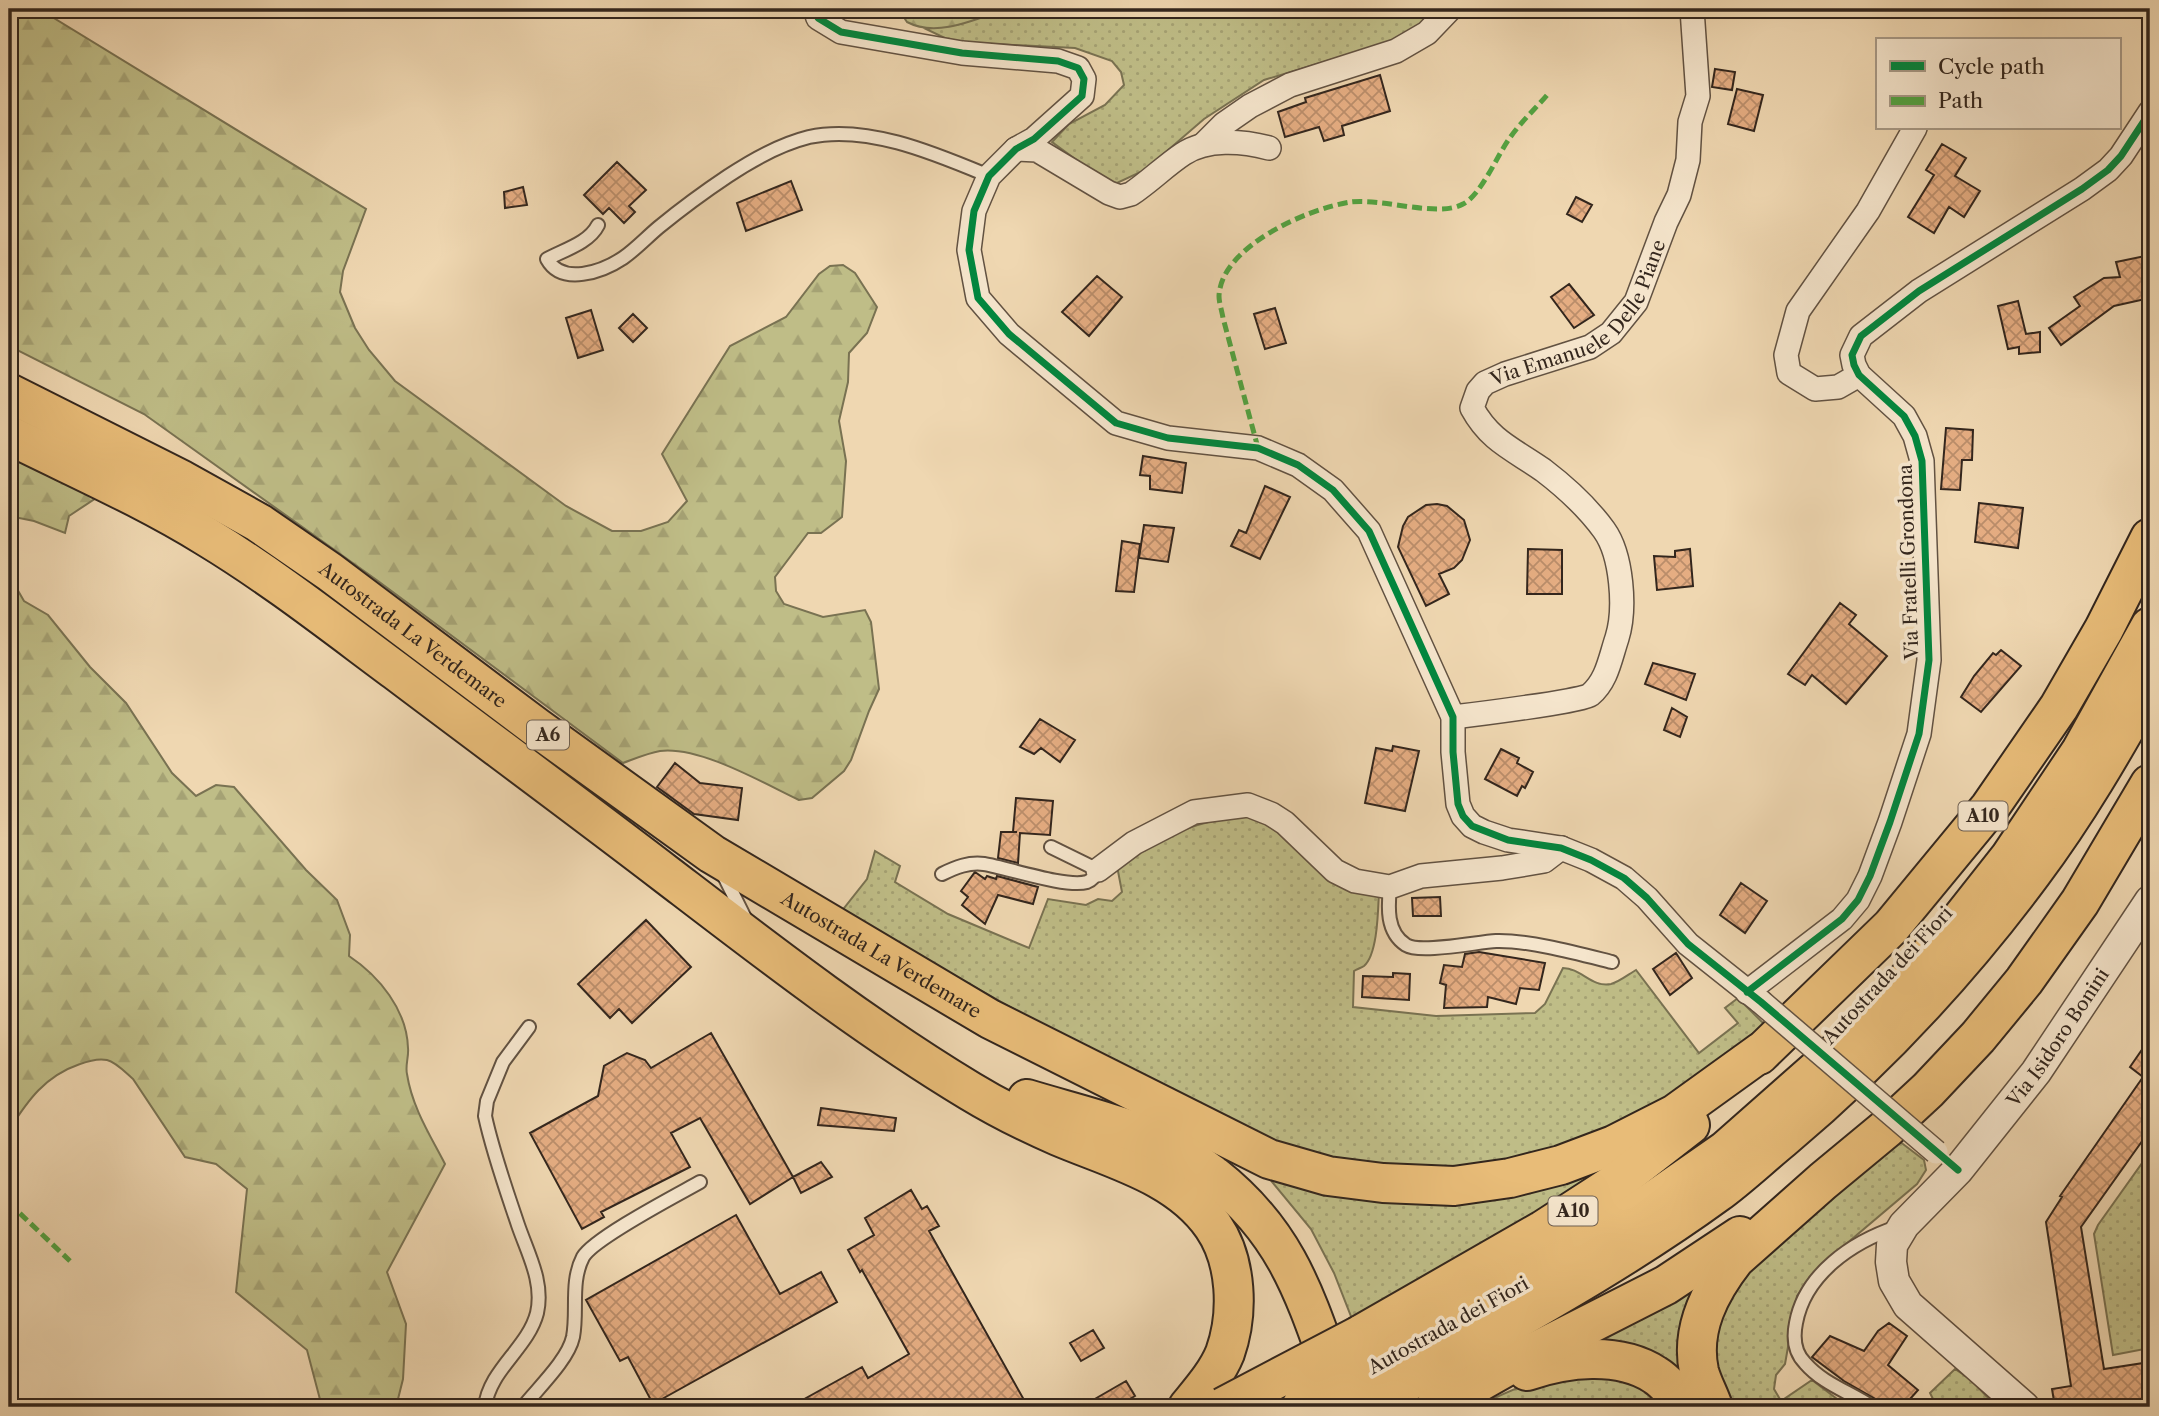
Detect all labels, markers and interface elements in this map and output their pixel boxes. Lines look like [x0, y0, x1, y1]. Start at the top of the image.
legend [1876, 38, 2120, 130]
text: Cycle path [1938, 54, 2045, 79]
text: Path [1938, 88, 1983, 113]
street label: Via Emanuele Delle Piane [1486, 237, 1670, 391]
street label: Via Fratelli Grondona [1894, 464, 1923, 661]
street label: Autostrada La Verdemare [314, 556, 511, 713]
road number: A6 [527, 720, 569, 750]
road number: A10 [1958, 802, 2008, 830]
street label: Autostrada La Verdemare [776, 886, 985, 1023]
street label: Autostrada dei Fiori [1817, 902, 1957, 1050]
street label: Via Isidoro Bonini [2001, 964, 2114, 1112]
road number: A10 [1548, 1196, 1598, 1226]
street label: Autostrada dei Fiori [1363, 1272, 1533, 1380]

